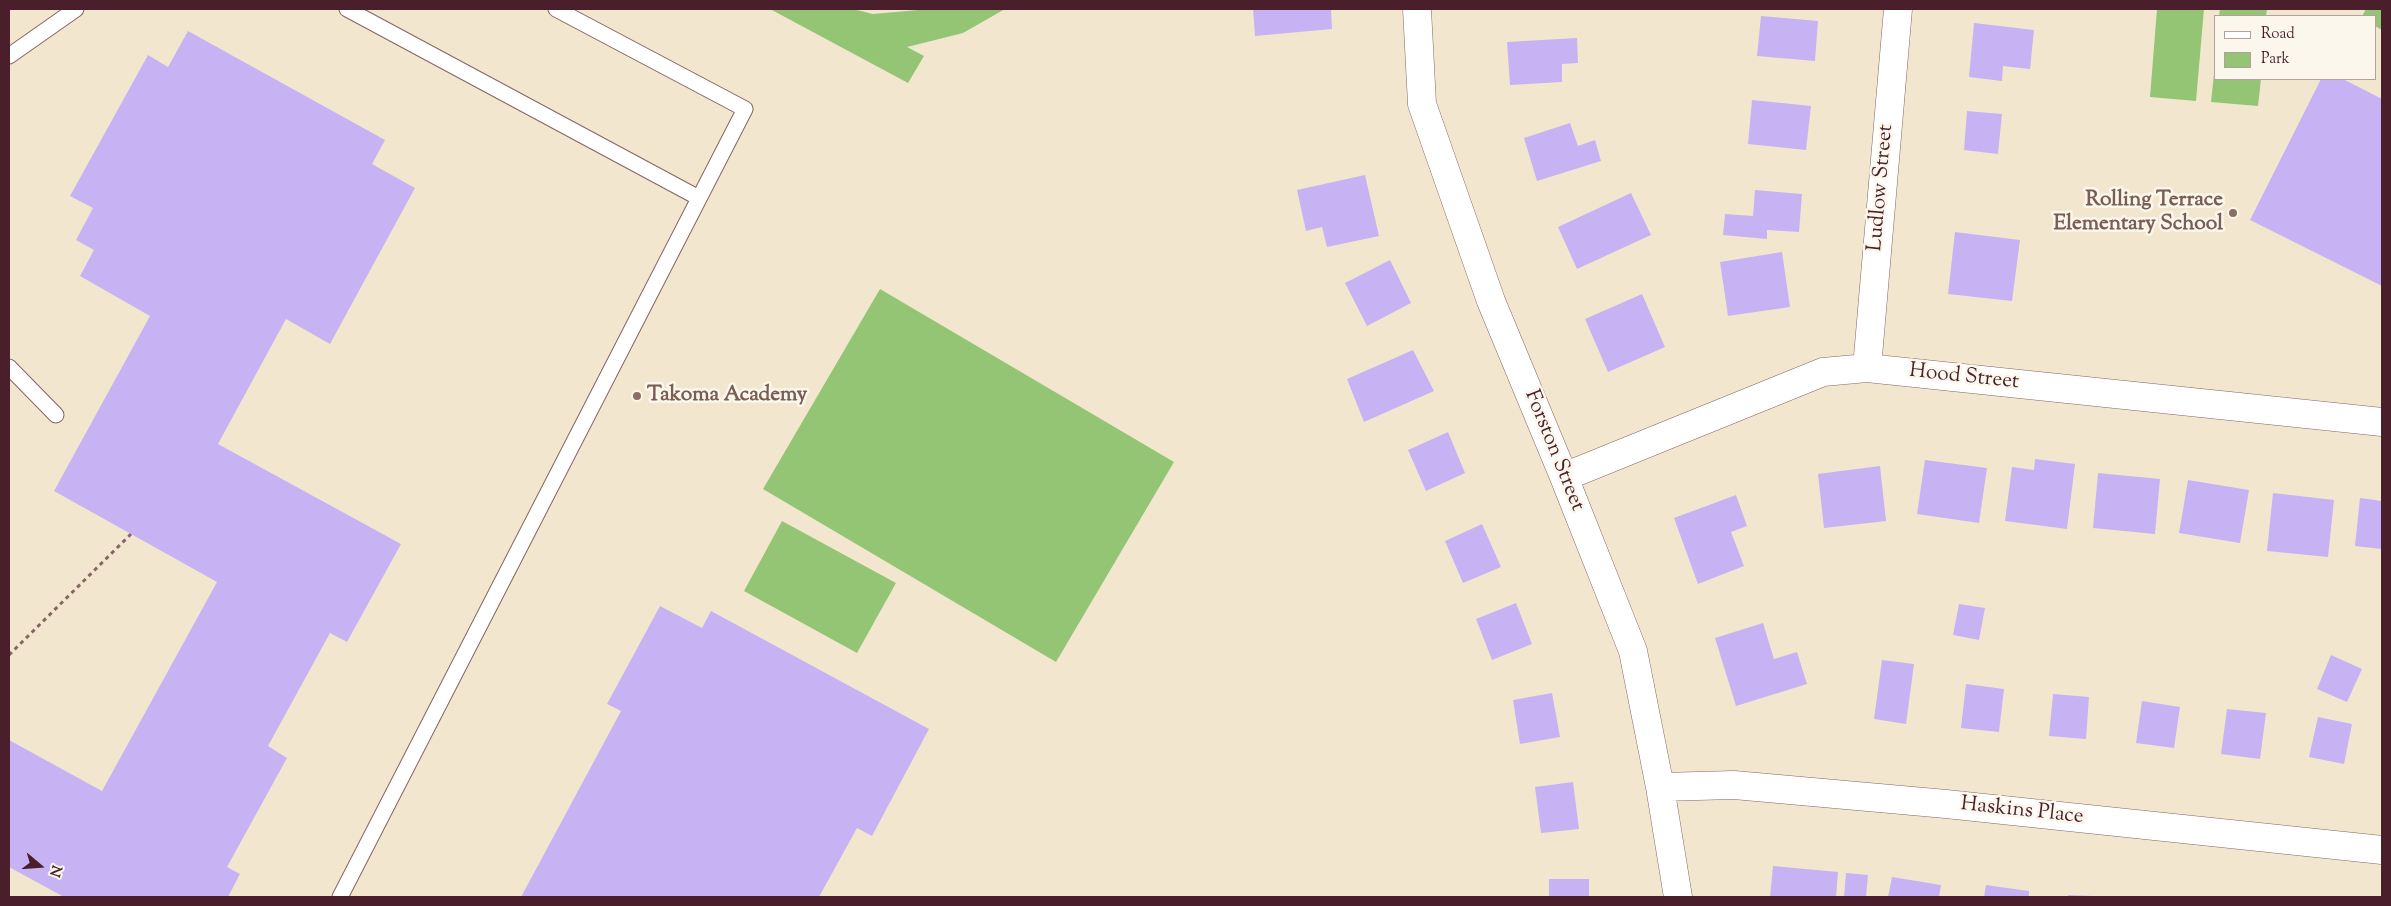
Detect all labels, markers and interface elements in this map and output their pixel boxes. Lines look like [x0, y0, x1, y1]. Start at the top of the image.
legend [2214, 15, 2376, 80]
text: Road [2261, 24, 2295, 45]
text: Park [2261, 49, 2290, 70]
street label: Ludlow Street [1864, 123, 1900, 253]
place label: Rolling Terrace Elementary School [2054, 188, 2223, 238]
marker: Rolling Terrace Elementary School [2227, 207, 2239, 219]
street label: Hood Street [1908, 360, 2020, 396]
place label: Takoma Academy [647, 383, 807, 409]
street label: Forston Street [1517, 387, 1589, 515]
marker: Takoma Academy [631, 390, 643, 402]
street label: Haskins Place [1959, 793, 2085, 831]
north arrow [15, 841, 65, 891]
text: N [43, 862, 66, 879]

